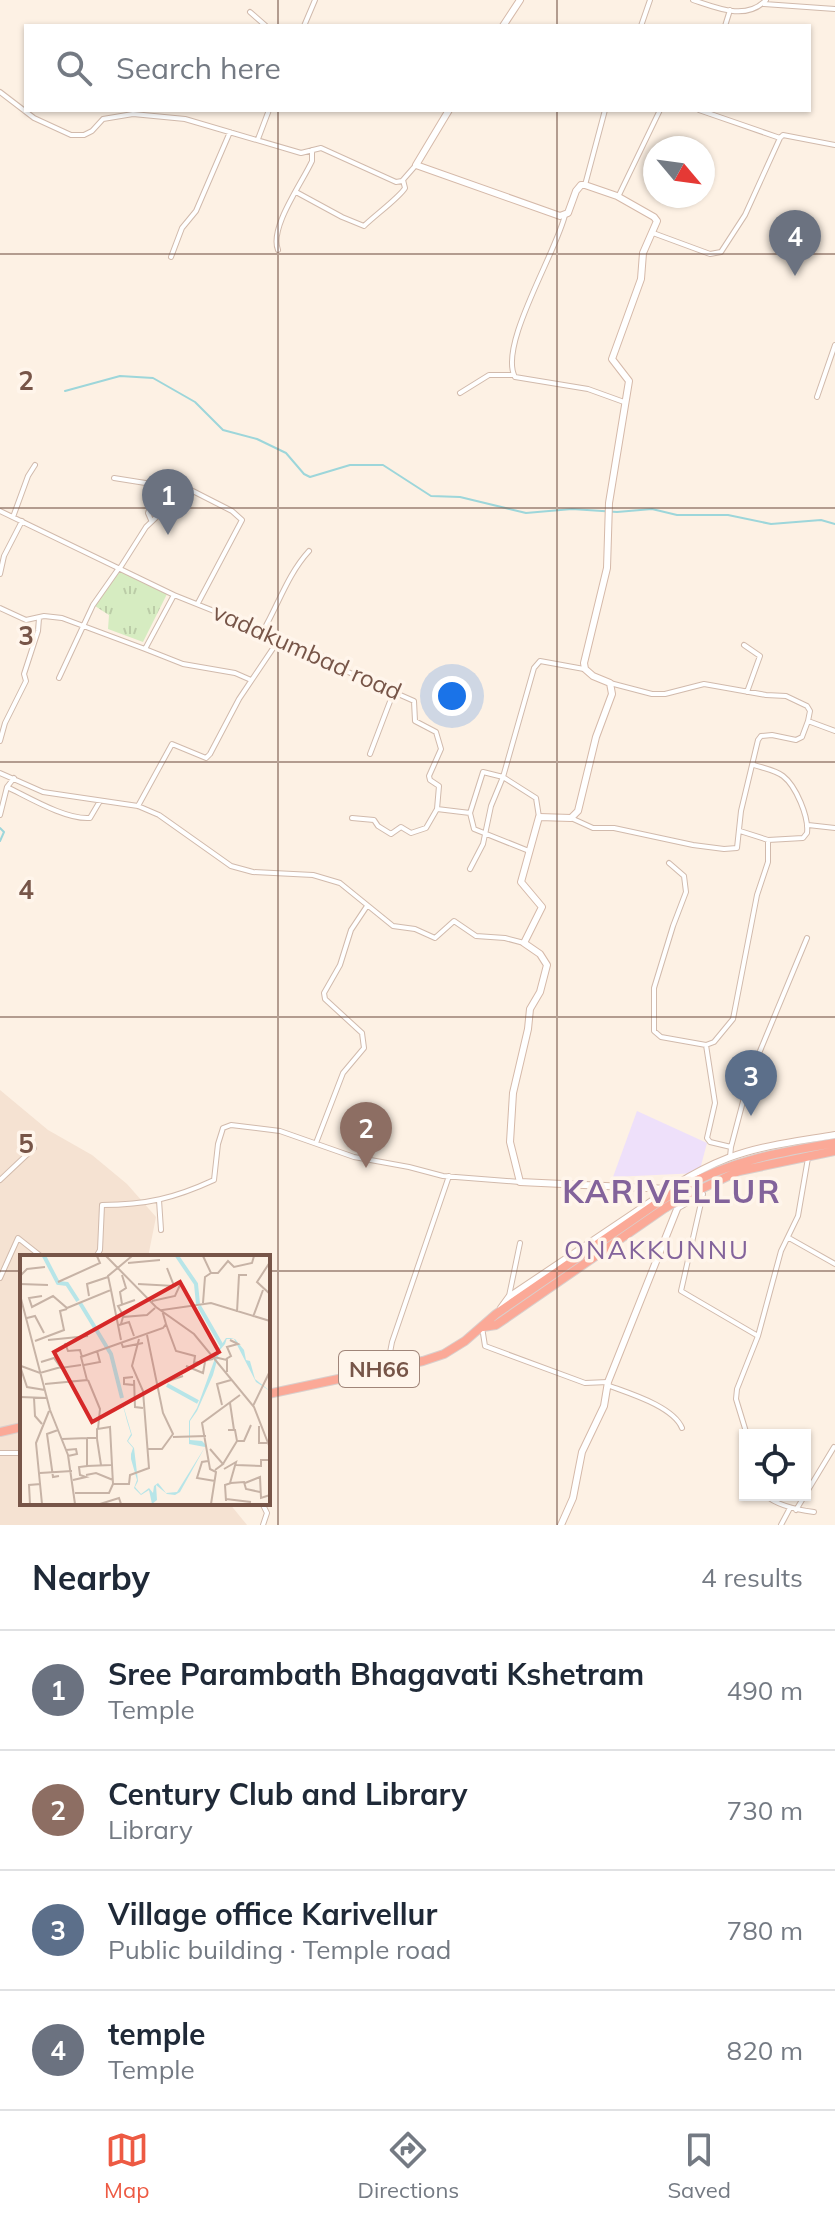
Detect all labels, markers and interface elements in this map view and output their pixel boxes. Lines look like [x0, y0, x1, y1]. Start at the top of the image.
search box [24, 24, 811, 112]
icon: search [52, 46, 96, 90]
text: Search here [116, 49, 281, 87]
north arrow [643, 136, 715, 208]
pin: 4 [769, 210, 821, 276]
text: 2 [18, 364, 34, 397]
pin: 1 [142, 469, 194, 535]
street label: vadakumbad road [208, 596, 406, 706]
text: 3 [18, 619, 34, 652]
your location [432, 676, 472, 716]
text: 4 [18, 873, 34, 906]
pin: 3 [725, 1050, 777, 1116]
pin: 2 [340, 1102, 392, 1168]
text: 5 [18, 1127, 34, 1160]
district label: KARIVELLUR [562, 1171, 782, 1211]
district label: ONAKKUNNU [564, 1233, 750, 1266]
inset map [20, 1255, 270, 1505]
road number: NH66 [339, 1351, 419, 1387]
map controls [739, 1429, 811, 1501]
button: locate [739, 1429, 811, 1501]
text: Nearby [32, 1556, 150, 1599]
text: 4 results [701, 1561, 803, 1594]
text: Sree Parambath Bhagavati Kshetram [108, 1655, 644, 1693]
text: 1 [50, 1674, 66, 1707]
text: 490 m [727, 1674, 803, 1707]
text: Temple [108, 1693, 195, 1726]
text: Century Club and Library [108, 1775, 468, 1813]
text: 2 [50, 1794, 66, 1827]
text: 730 m [727, 1794, 803, 1827]
text: Library [108, 1813, 193, 1846]
text: Village office Karivellur [108, 1895, 437, 1933]
text: 3 [50, 1914, 66, 1947]
text: 780 m [727, 1914, 803, 1947]
text: Public building · Temple road [108, 1933, 451, 1966]
text: temple [108, 2015, 206, 2053]
text: 4 [50, 2034, 66, 2067]
text: 820 m [727, 2034, 803, 2067]
text: Temple [108, 2053, 195, 2086]
tab: Map [104, 2128, 149, 2204]
tab: Directions [358, 2128, 459, 2204]
tab: Saved [667, 2128, 731, 2204]

